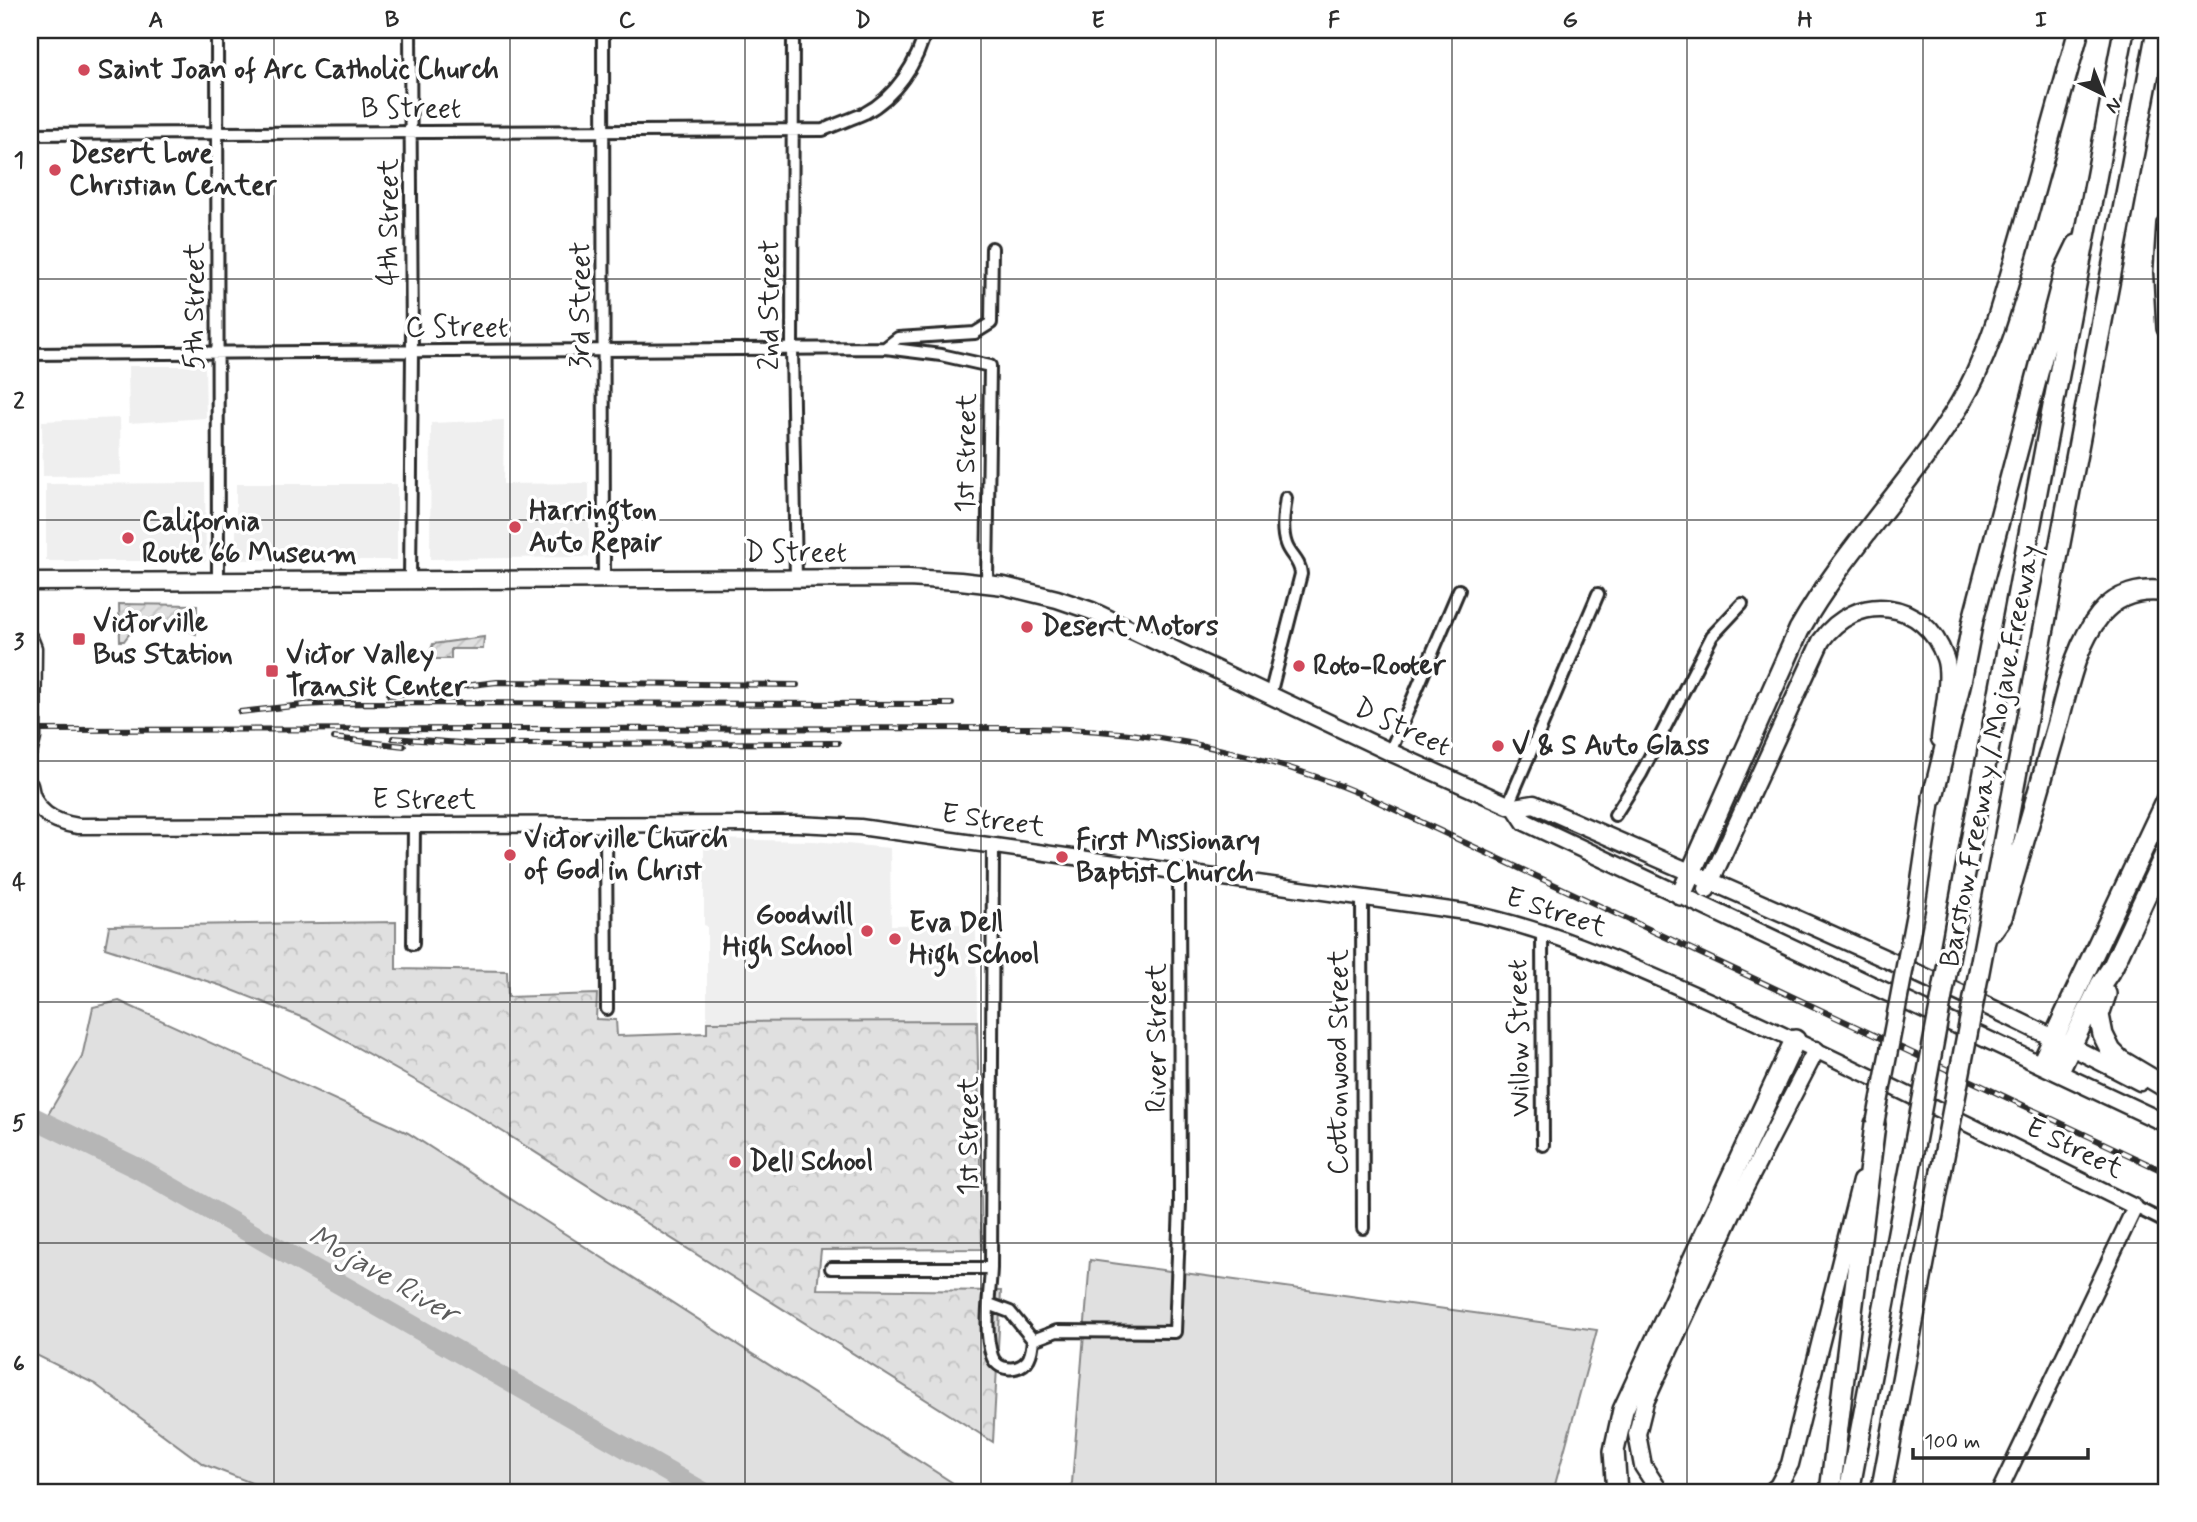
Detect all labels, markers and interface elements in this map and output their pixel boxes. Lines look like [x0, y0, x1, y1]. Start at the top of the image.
text: A [148, 6, 164, 36]
text: B [385, 6, 400, 36]
text: C [619, 6, 636, 36]
text: D [855, 6, 871, 36]
text: E [1091, 6, 1105, 36]
text: F [1328, 6, 1340, 36]
text: G [1562, 6, 1578, 36]
text: H [1797, 6, 1813, 36]
text: I [2035, 6, 2047, 36]
place label: Saint Joan of Arc Catholic Church [98, 52, 499, 89]
north arrow [2068, 60, 2138, 130]
marker: Saint Joan of Arc Catholic Church [76, 62, 92, 78]
street label: B Street [361, 91, 461, 128]
text: N [2100, 92, 2127, 119]
place label: Desert Love Christian Center [69, 136, 278, 205]
text: 1 [14, 146, 24, 176]
street label: 4th Street [371, 158, 408, 286]
marker: Desert Love Christian Center [47, 162, 63, 178]
street label: 2nd Street [752, 239, 789, 371]
street label: 5th Street [177, 241, 214, 370]
street label: 3rd Street [563, 241, 600, 369]
street label: C Street [406, 310, 508, 347]
text: 2 [13, 387, 25, 417]
street label: 1st Street [947, 392, 987, 513]
place label: Harrington Auto Repair [529, 493, 663, 562]
place label: California Route 66 Museum [142, 504, 357, 573]
marker: Harrington Auto Repair [507, 519, 523, 535]
marker: California Route 66 Museum [120, 530, 136, 546]
street label: D Street [745, 535, 847, 572]
street label: Barstow Freeway / Mojave Freeway [1932, 542, 2050, 970]
place label: Victorville Bus Station [93, 605, 233, 674]
place label: Desert Motors [1041, 609, 1219, 646]
marker: Desert Motors [1019, 619, 1035, 635]
text: 3 [14, 628, 25, 658]
marker: Victorville Bus Station [71, 631, 87, 647]
place label: Victor Valley Transit Center [286, 637, 468, 706]
place label: Roto-Rooter [1313, 648, 1446, 685]
marker: Roto-Rooter [1291, 658, 1307, 674]
marker: Victor Valley Transit Center [264, 663, 280, 679]
street label: D Street [1348, 690, 1456, 766]
place label: V & S Auto Glass [1512, 728, 1710, 765]
marker: V & S Auto Glass [1490, 738, 1506, 754]
street label: E Street [372, 782, 477, 819]
street label: E Street [939, 795, 1048, 847]
place label: Victorville Church of God in Christ [524, 821, 728, 890]
place label: First Missionary Baptist Church [1076, 823, 1260, 892]
marker: Victorville Church of God in Christ [502, 847, 518, 863]
marker: First Missionary Baptist Church [1054, 849, 1070, 865]
text: 4 [12, 868, 26, 898]
street label: E Street [1501, 879, 1612, 947]
place label: Goodwill High School [723, 897, 853, 969]
place label: Eva Dell High School [909, 905, 1039, 977]
marker: Goodwill High School [859, 923, 875, 939]
marker: Eva Dell High School [887, 931, 903, 947]
street label: Cottonwood Street [1321, 948, 1358, 1175]
street label: Willow Street [1500, 959, 1540, 1117]
street label: River Street [1139, 963, 1176, 1113]
street label: 1st Street [951, 1076, 988, 1196]
text: 5 [12, 1109, 26, 1139]
street label: E Street [2019, 1110, 2129, 1189]
place label: Dell School [749, 1144, 873, 1181]
marker: Dell School [727, 1154, 743, 1170]
water label: Mojave River [301, 1216, 468, 1336]
text: 6 [13, 1350, 25, 1380]
scale bar [1913, 1417, 2088, 1461]
text: 100 m [1924, 1428, 1980, 1456]

